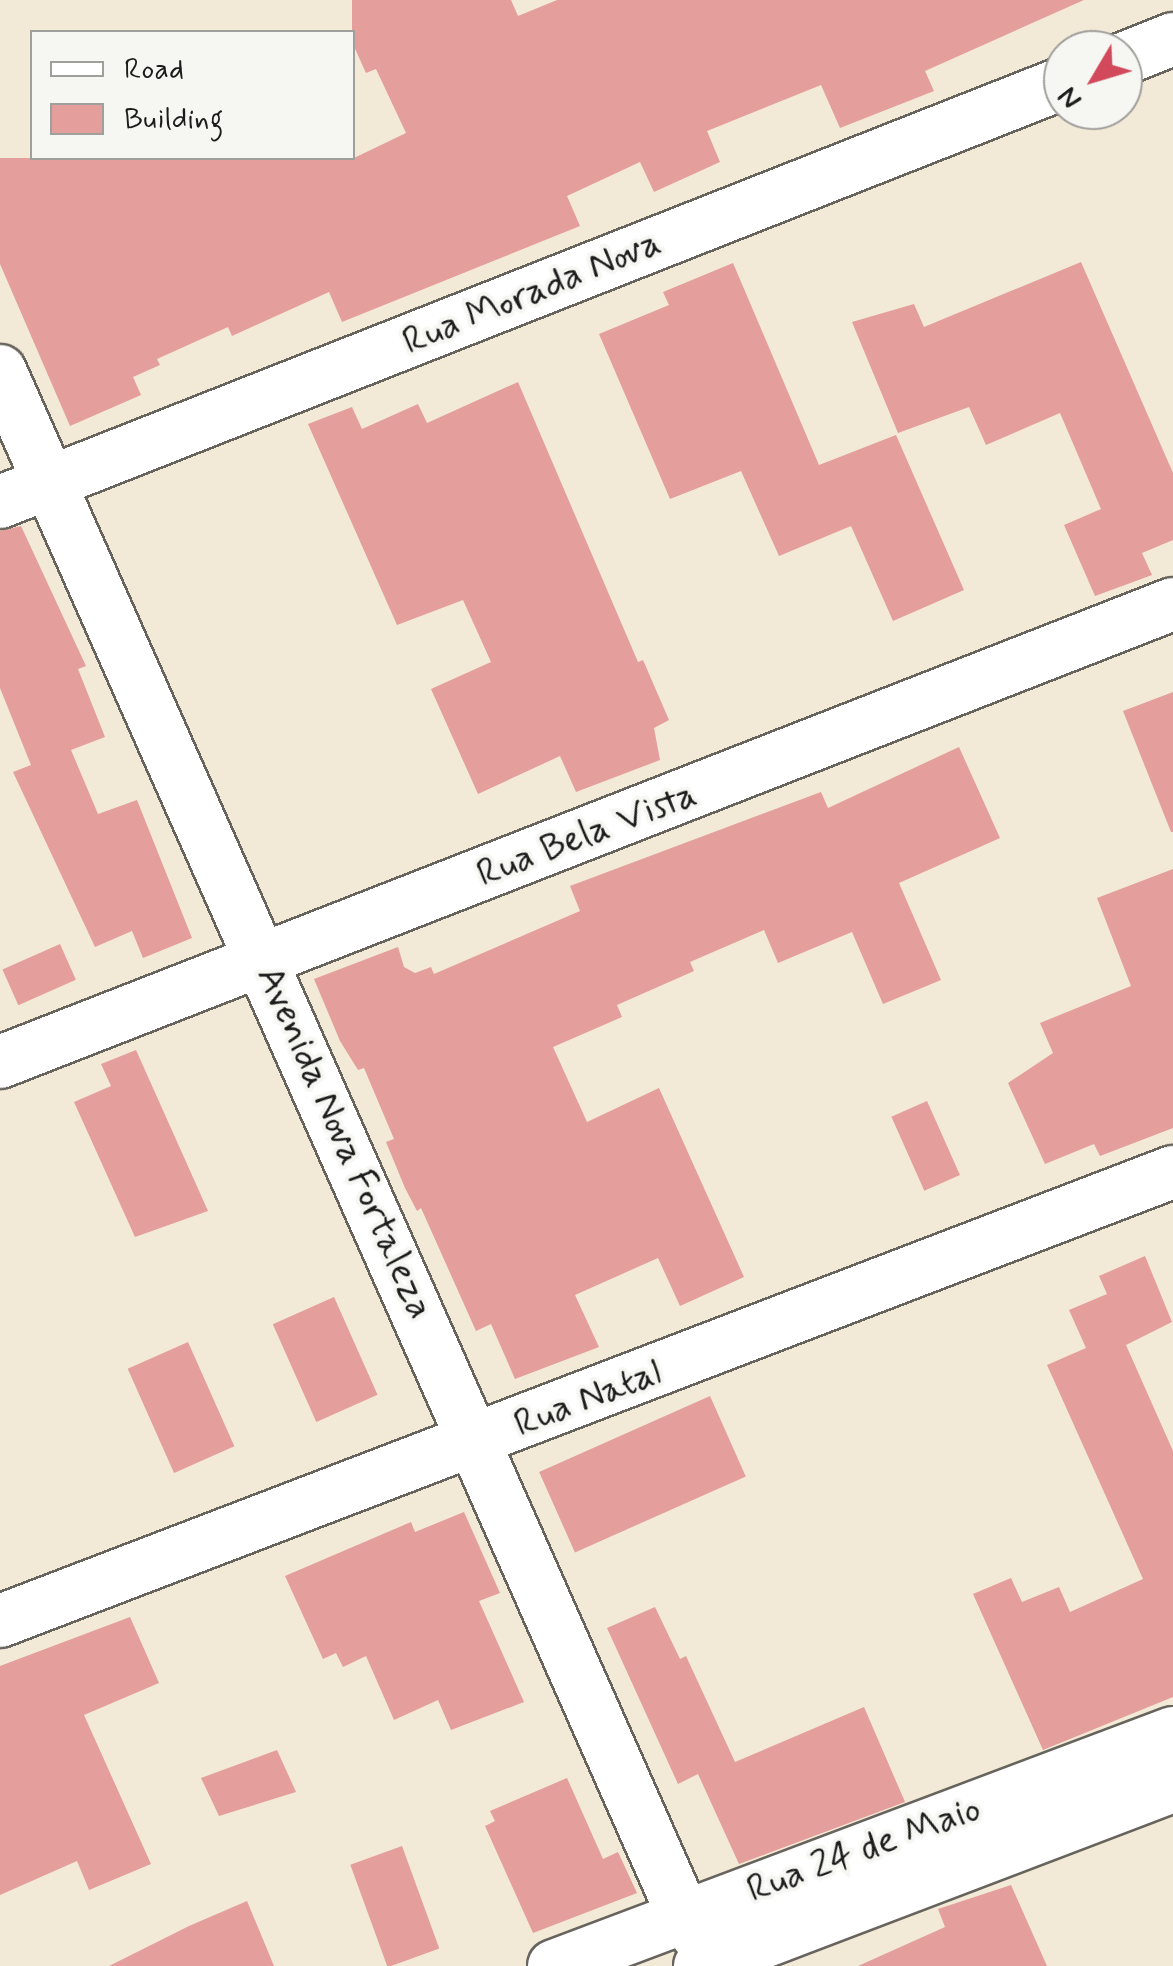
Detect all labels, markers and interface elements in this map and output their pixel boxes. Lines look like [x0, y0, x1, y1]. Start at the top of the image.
legend [30, 30, 355, 160]
north arrow [1043, 30, 1143, 130]
text: Road [124, 50, 184, 89]
text: N [1050, 79, 1091, 116]
text: Building [124, 100, 223, 139]
street label: Rua Morada Nova [394, 220, 670, 366]
street label: Rua Bela Vista [473, 773, 701, 897]
street label: Avenida Nova Fortaleza [246, 961, 442, 1325]
street label: Rua Natal [509, 1351, 667, 1447]
street label: Rua 24 de Maio [742, 1787, 986, 1913]

